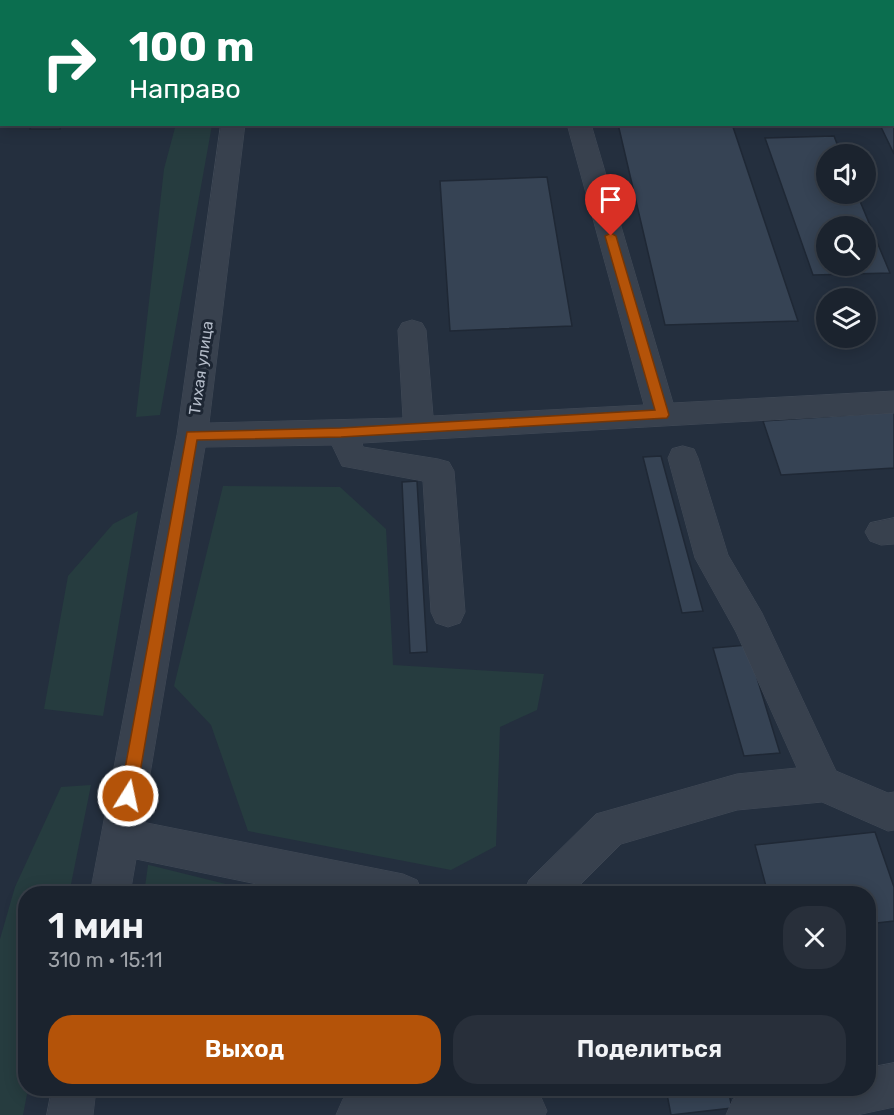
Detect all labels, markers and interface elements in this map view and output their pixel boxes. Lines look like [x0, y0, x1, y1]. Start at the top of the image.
text: 100 m [129, 22, 254, 72]
icon: right [30, 24, 108, 102]
text: Направо [129, 73, 241, 105]
map controls [816, 144, 876, 348]
button: sound [816, 144, 876, 204]
pin [585, 174, 636, 236]
icon: arrive [594, 183, 627, 216]
button: search [816, 216, 876, 276]
button: layers [816, 288, 876, 348]
street label: Тихая улица [185, 320, 217, 416]
position arrow [96, 764, 160, 828]
text: 1 мин [48, 904, 144, 947]
button: close [783, 906, 846, 969]
text: 310 m · 15:11 [48, 948, 163, 972]
button: Выход [48, 1015, 441, 1084]
button: Поделиться [453, 1015, 846, 1084]

